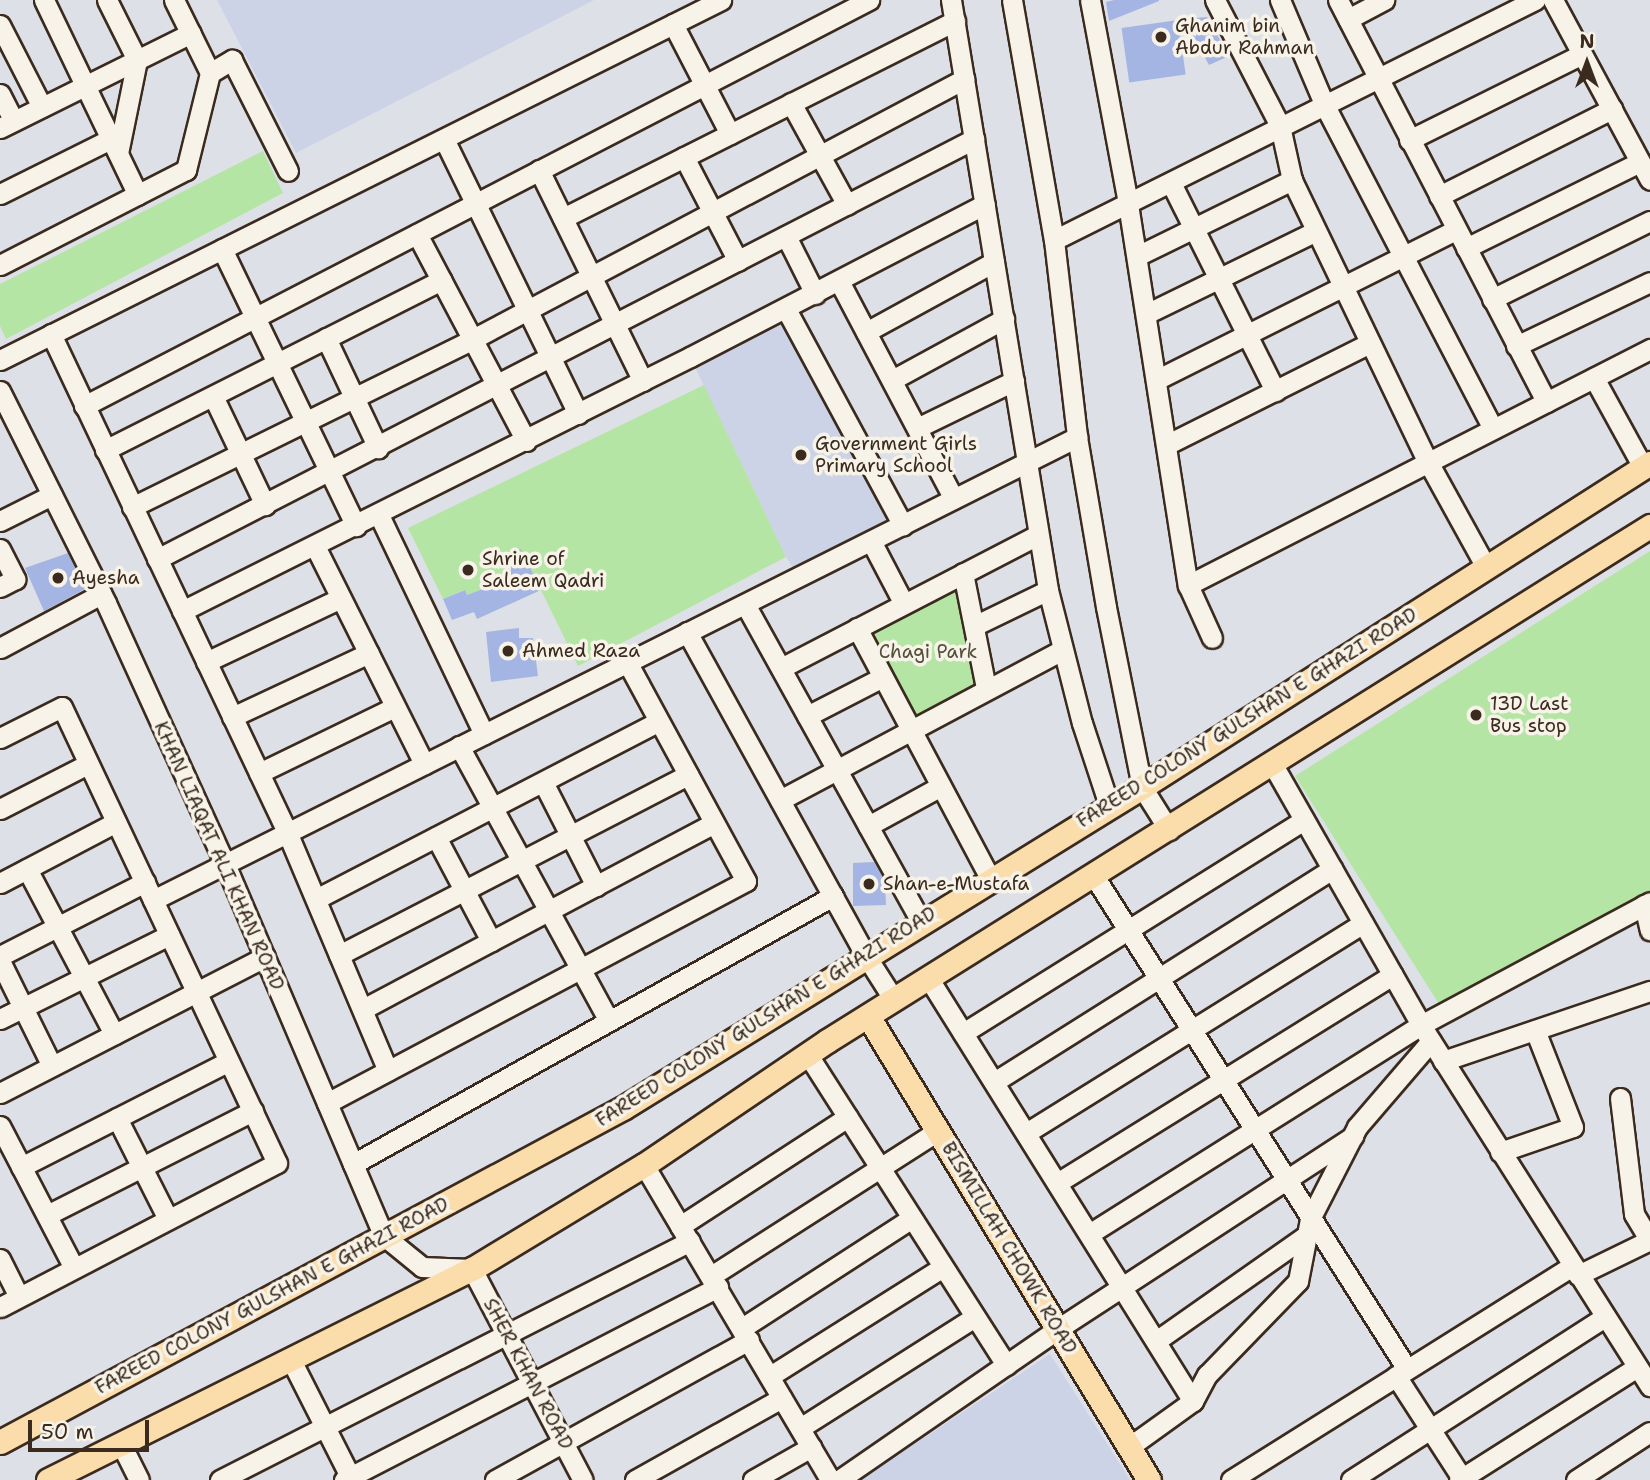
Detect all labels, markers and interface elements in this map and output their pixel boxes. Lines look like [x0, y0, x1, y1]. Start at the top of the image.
place label: Ghanim bin Abdur Rahman [1175, 15, 1314, 59]
north arrow [1552, 28, 1622, 98]
marker: Ghanim bin Abdur Rahman [1153, 29, 1169, 45]
text: N [1579, 29, 1595, 54]
place label: Government Girls Primary School [815, 433, 977, 477]
marker: Government Girls Primary School [793, 447, 809, 463]
place label: Shrine of Saleem Qadri [482, 548, 605, 592]
marker: Shrine of Saleem Qadri [460, 562, 476, 578]
place label: Ayesha [72, 567, 140, 589]
marker: Ayesha [50, 570, 66, 586]
street label: FAREED COLONY GULSHAN E GHAZI ROAD [1073, 603, 1421, 833]
place label: Ahmed Raza [522, 640, 640, 662]
park label: Chagi Park [879, 641, 977, 663]
marker: Ahmed Raza [500, 643, 516, 659]
place label: 13D Last Bus stop [1490, 693, 1568, 737]
marker: 13D Last Bus stop [1468, 707, 1484, 723]
street label: KHAN LIAQAT ALI KHAN ROAD [149, 718, 289, 994]
place label: Shan-e-Mustafa [883, 873, 1029, 895]
marker: Shan-e-Mustafa [861, 876, 877, 892]
street label: FAREED COLONY GULSHAN E GHAZI ROAD [592, 902, 940, 1132]
street label: BISMILLAH CHOWK ROAD [937, 1138, 1081, 1358]
street label: FAREED COLONY GULSHAN E GHAZI ROAD [91, 1193, 453, 1399]
street label: SHER KHAN ROAD [478, 1294, 578, 1454]
scale bar [32, 1406, 152, 1450]
text: 50 m [41, 1418, 94, 1446]

